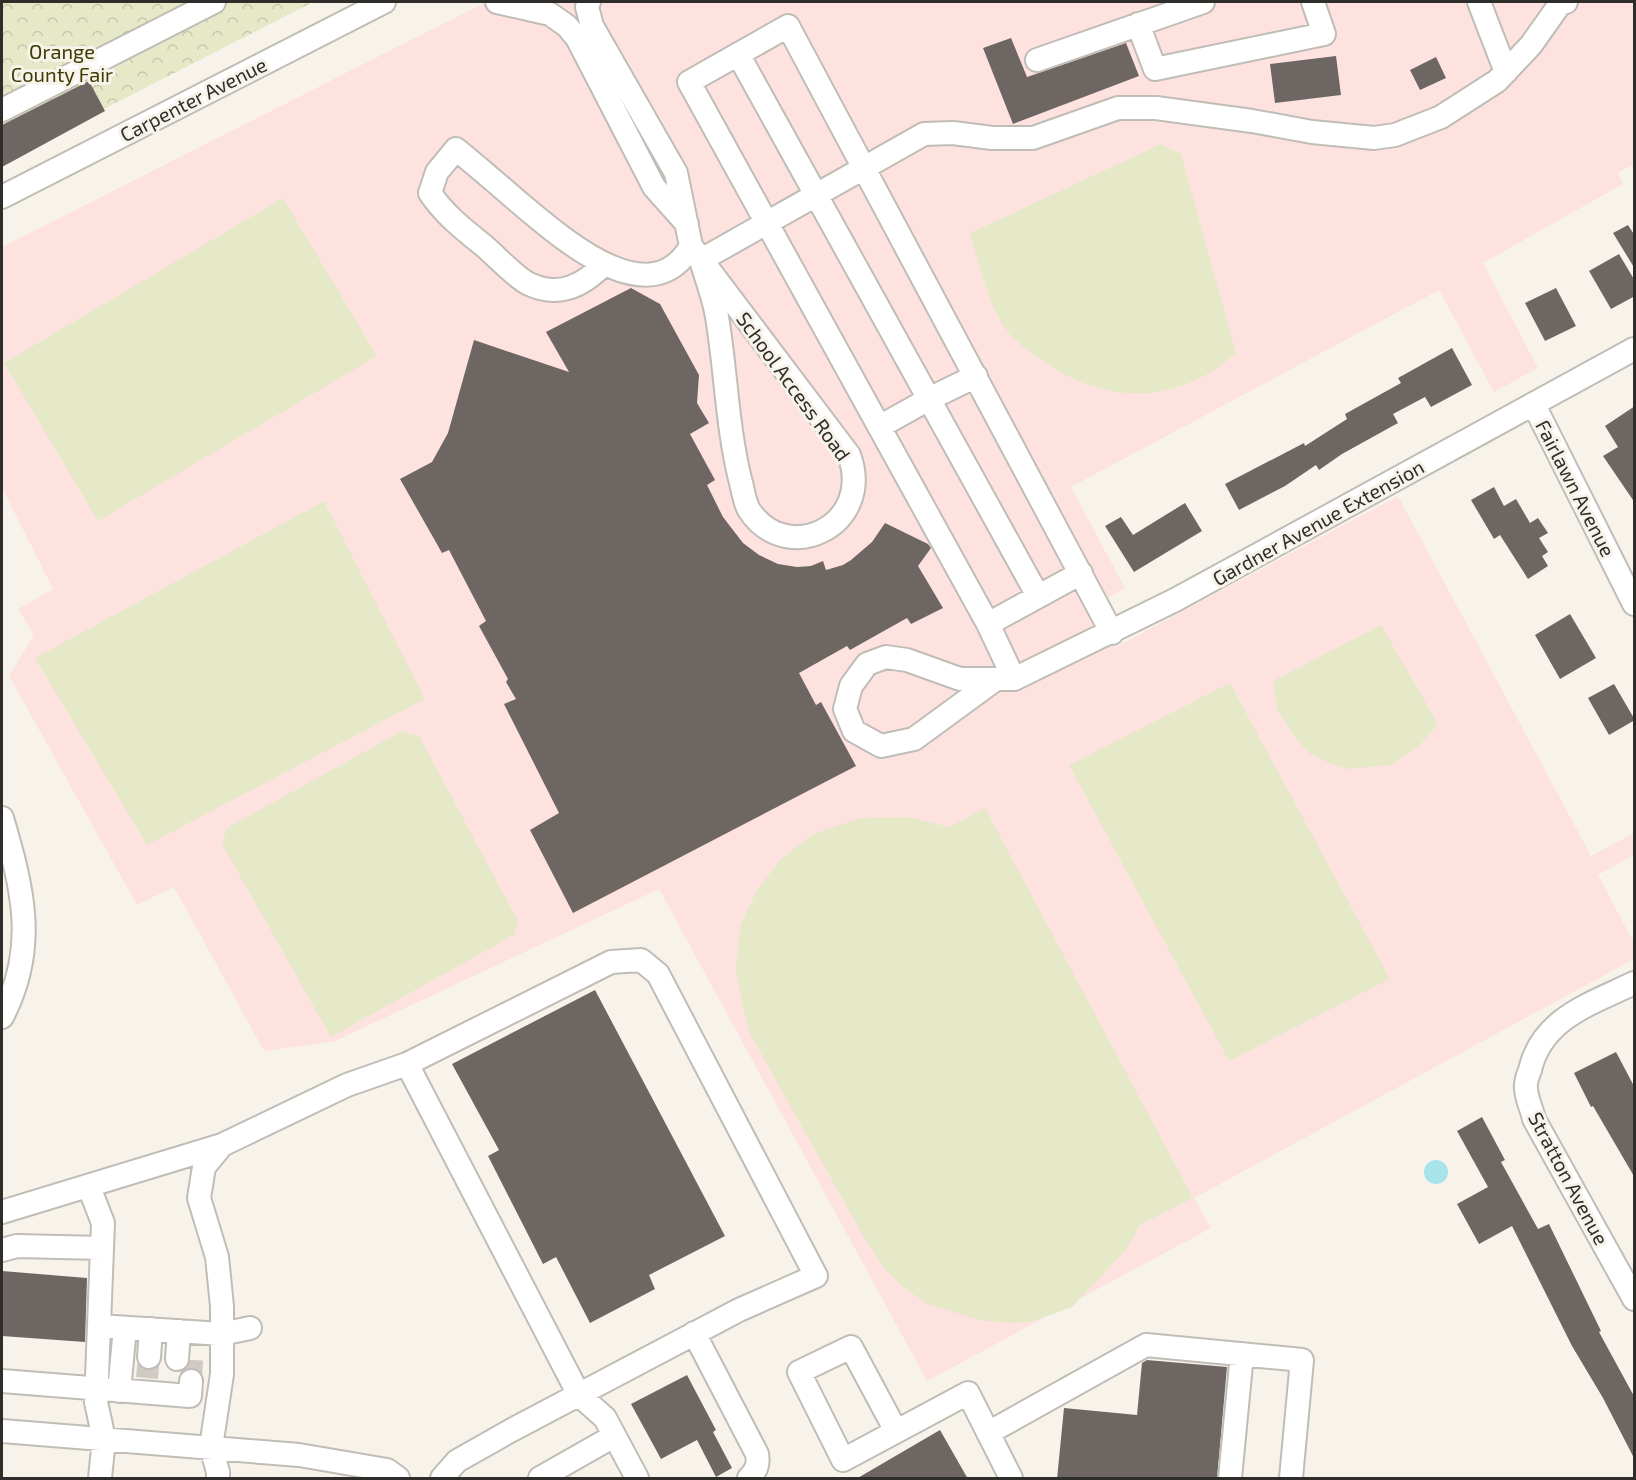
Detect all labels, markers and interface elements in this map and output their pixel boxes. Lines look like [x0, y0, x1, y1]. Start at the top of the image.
park label: Orange County Fair [11, 39, 113, 86]
street label: Carpenter Avenue [116, 52, 270, 146]
street label: School Access Road [732, 307, 856, 465]
street label: Fairlawn Avenue [1531, 416, 1621, 560]
street label: Gardner Avenue Extension [1208, 454, 1428, 590]
street label: Stratton Avenue [1524, 1107, 1614, 1249]

